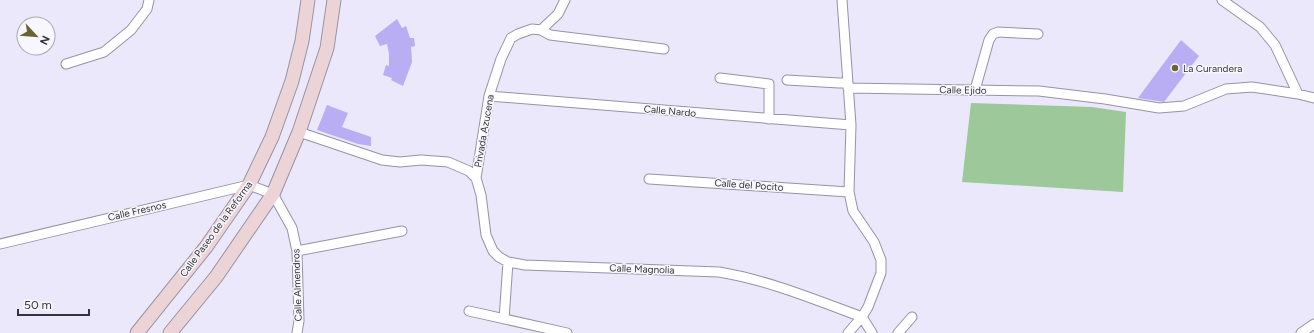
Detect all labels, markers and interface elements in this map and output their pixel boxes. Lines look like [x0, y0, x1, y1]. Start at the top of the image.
north arrow [16, 16, 56, 56]
text: N [37, 33, 52, 47]
place label: La Curandera [1183, 62, 1242, 75]
marker: La Curandera [1170, 63, 1180, 73]
street label: Calle Ejido [939, 83, 987, 97]
street label: Privada Azucena [471, 93, 497, 169]
street label: Calle Nardo [643, 102, 697, 120]
street label: Calle del Pocito [714, 176, 784, 194]
street label: Calle Paseo de la Reforma [177, 178, 255, 280]
street label: Calle Fresnos [107, 198, 168, 224]
street label: Calle Almendros [289, 248, 305, 322]
street label: Calle Magnolia [609, 261, 675, 277]
scale bar [18, 291, 89, 317]
text: 50 m [24, 298, 52, 312]

